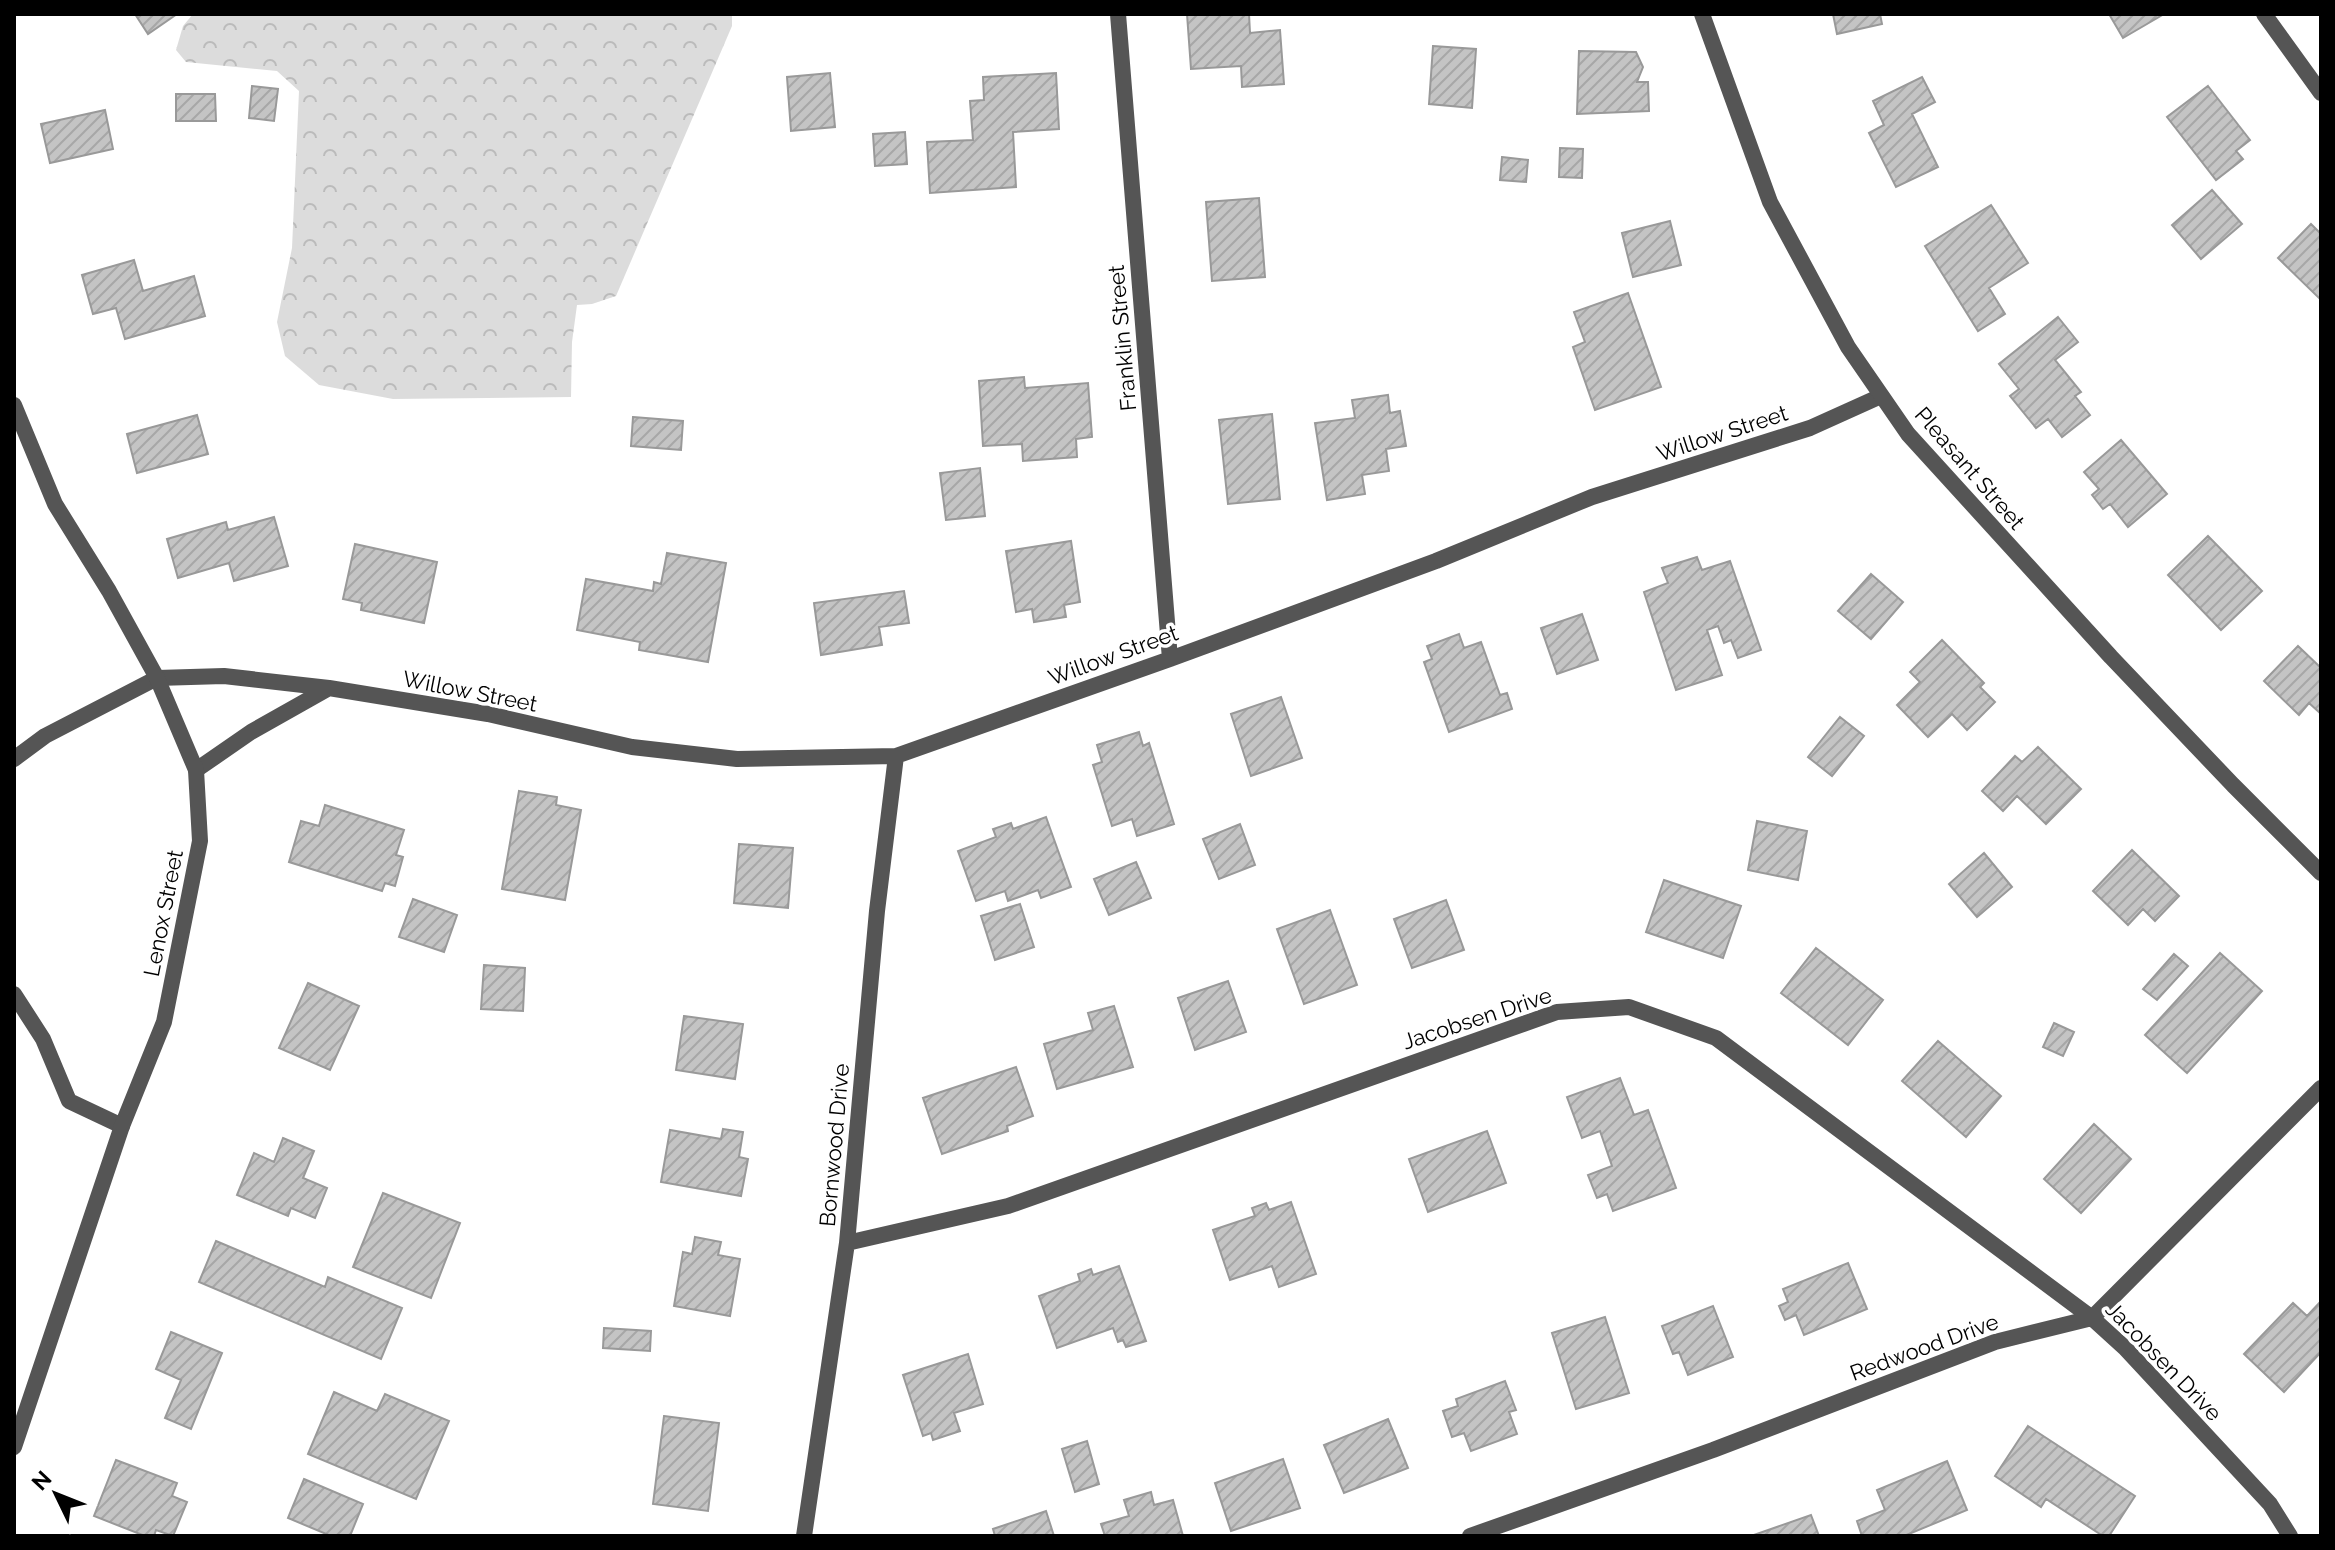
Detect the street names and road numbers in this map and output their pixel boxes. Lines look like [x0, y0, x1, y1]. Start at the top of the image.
street label: Franklin Street [1103, 263, 1141, 412]
street label: Willow Street [1653, 399, 1791, 466]
street label: Pleasant Street [1910, 401, 2031, 535]
street label: Willow Street [1044, 619, 1182, 691]
street label: Willow Street [401, 665, 540, 717]
street label: Lenox Street [138, 847, 188, 979]
street label: Jacobsen Drive [1399, 982, 1555, 1054]
street label: Bornwood Drive [814, 1062, 854, 1228]
street label: Jacobsen Drive [2101, 1296, 2227, 1426]
street label: Redwood Drive [1846, 1308, 2002, 1386]

